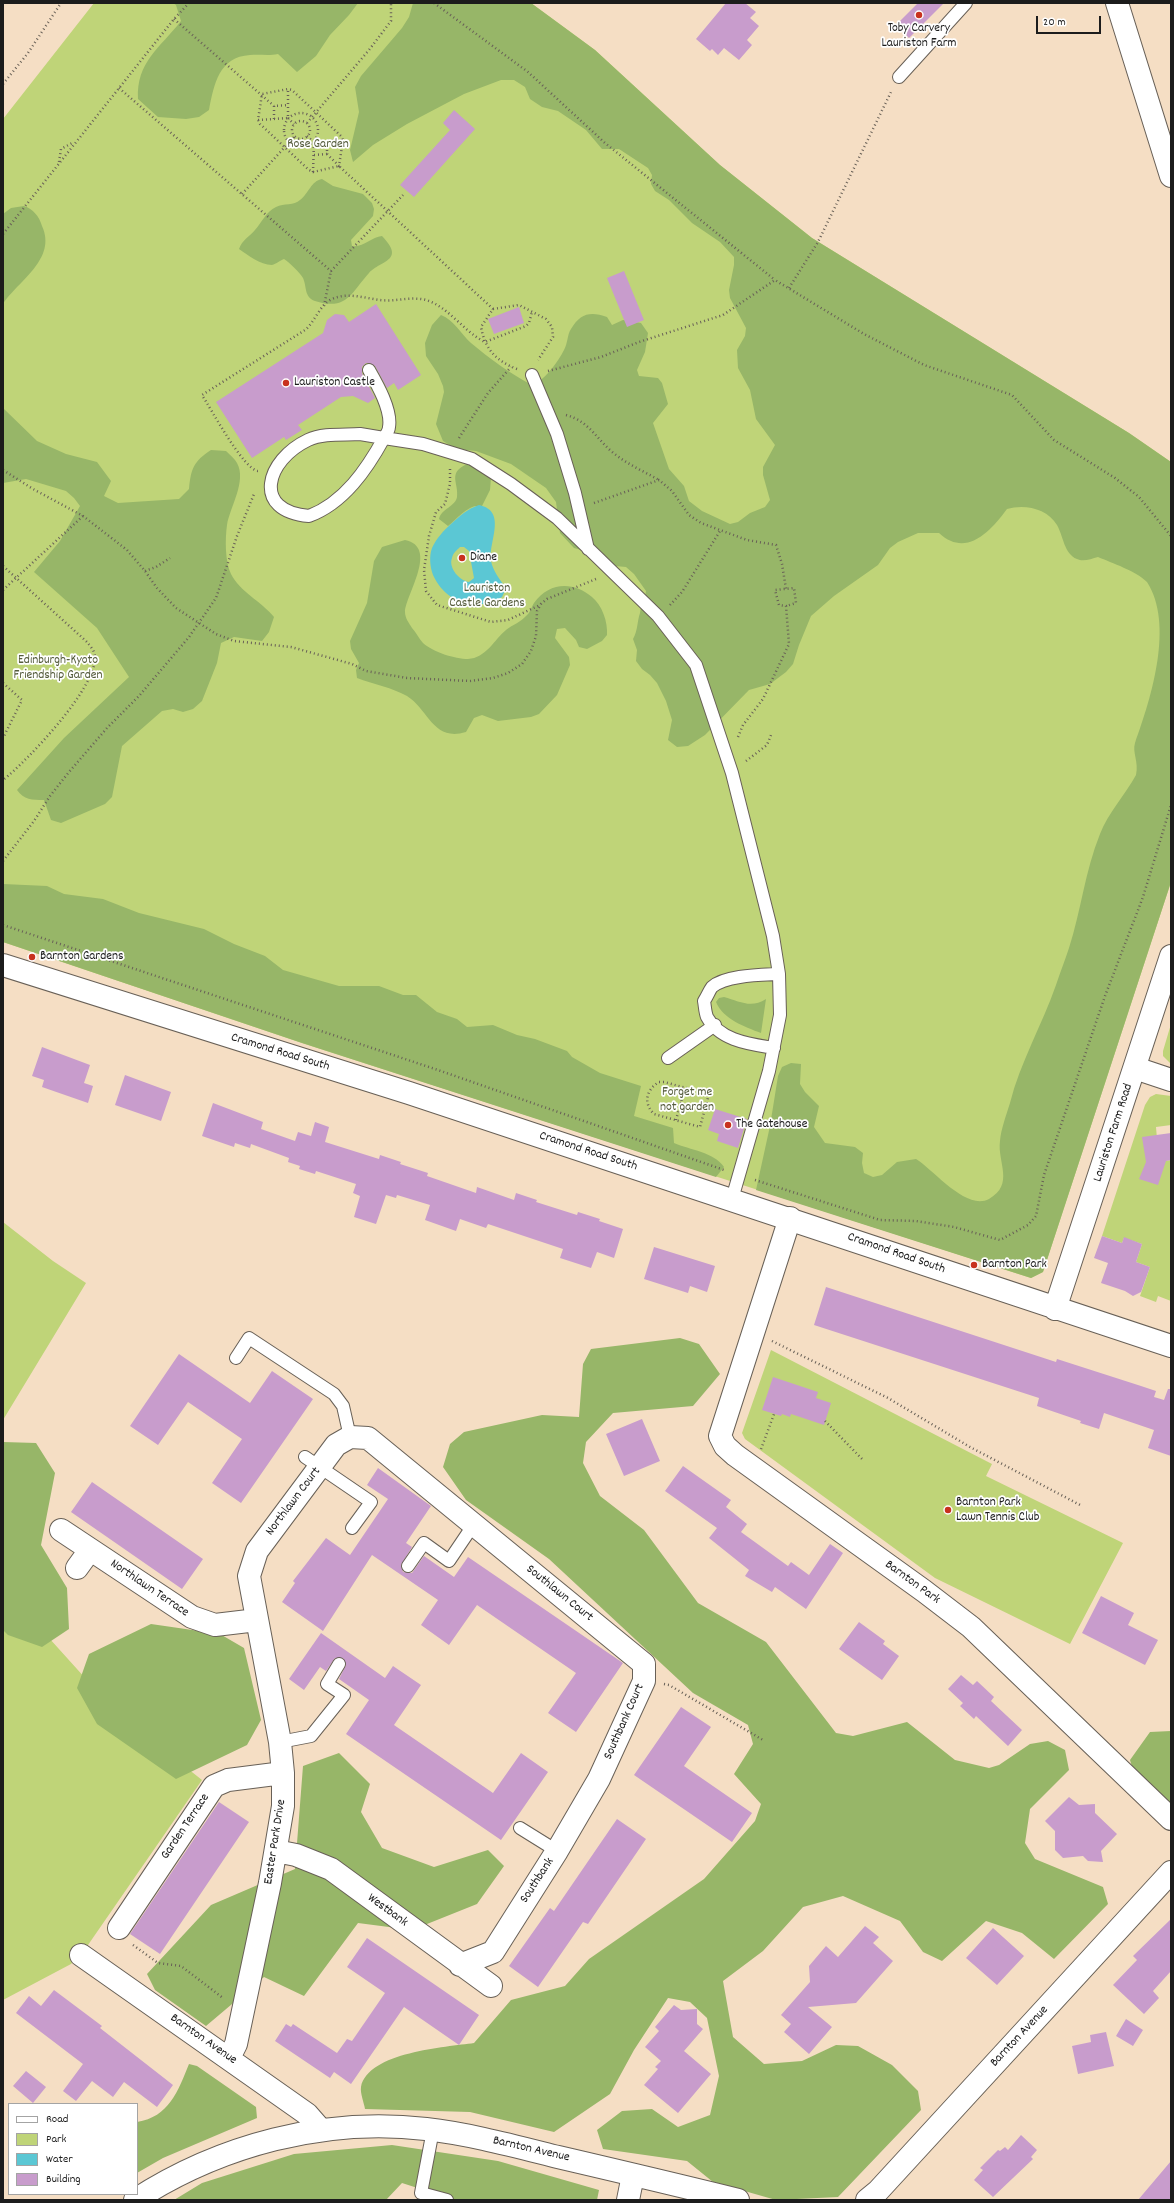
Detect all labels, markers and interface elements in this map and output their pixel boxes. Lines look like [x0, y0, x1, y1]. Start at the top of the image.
scale bar [1038, 8, 1103, 34]
marker: Toby Carvery Lauriston Farm [914, 10, 924, 20]
text: 20 m [1043, 14, 1066, 31]
place label: Toby Carvery Lauriston Farm [882, 21, 956, 52]
park label: Rose Garden [287, 137, 349, 153]
place label: Lauriston Castle [294, 375, 375, 391]
marker: Lauriston Castle [281, 378, 291, 388]
place label: Diane [470, 550, 497, 566]
marker: Diane [457, 553, 467, 563]
park label: Lauriston Castle Gardens [449, 581, 525, 612]
park label: Edinburgh-Kyoto Friendship Garden [14, 653, 102, 684]
place label: Barnton Gardens [40, 949, 123, 965]
marker: Barnton Gardens [27, 952, 37, 962]
street label: Cramond Road South [229, 1031, 331, 1075]
street label: Lauriston Farm Road [1091, 1082, 1137, 1184]
park label: Forget me not garden [660, 1085, 714, 1116]
place label: The Gatehouse [736, 1117, 808, 1133]
marker: The Gatehouse [723, 1120, 733, 1130]
street label: Cramond Road South [537, 1129, 639, 1175]
street label: Cramond Road South [845, 1230, 947, 1278]
place label: Barnton Park [982, 1257, 1047, 1273]
marker: Barnton Park [969, 1260, 979, 1270]
street label: Northlawn Court [263, 1465, 325, 1539]
place label: Barnton Park Lawn Tennis Club [956, 1495, 1039, 1526]
marker: Barnton Park Lawn Tennis Club [943, 1505, 953, 1515]
street label: Northlawn Terrace [107, 1557, 191, 1621]
street label: Barnton Park [881, 1558, 943, 1608]
street label: Southlawn Court [522, 1562, 596, 1626]
street label: Southbank Court [601, 1682, 649, 1762]
street label: Garden Terrace [158, 1791, 214, 1863]
street label: Easter Park Drive [262, 1798, 290, 1886]
street label: Southbank [518, 1855, 558, 1907]
street label: Westbank [364, 1891, 410, 1931]
street label: Barnton Avenue [988, 2003, 1052, 2071]
street label: Barnton Avenue [166, 2011, 240, 2069]
legend [8, 2103, 138, 2195]
text: Road [46, 2111, 68, 2128]
text: Park [46, 2131, 66, 2148]
street label: Barnton Avenue [491, 2134, 571, 2166]
text: Water [46, 2151, 73, 2168]
text: Building [46, 2171, 81, 2188]

